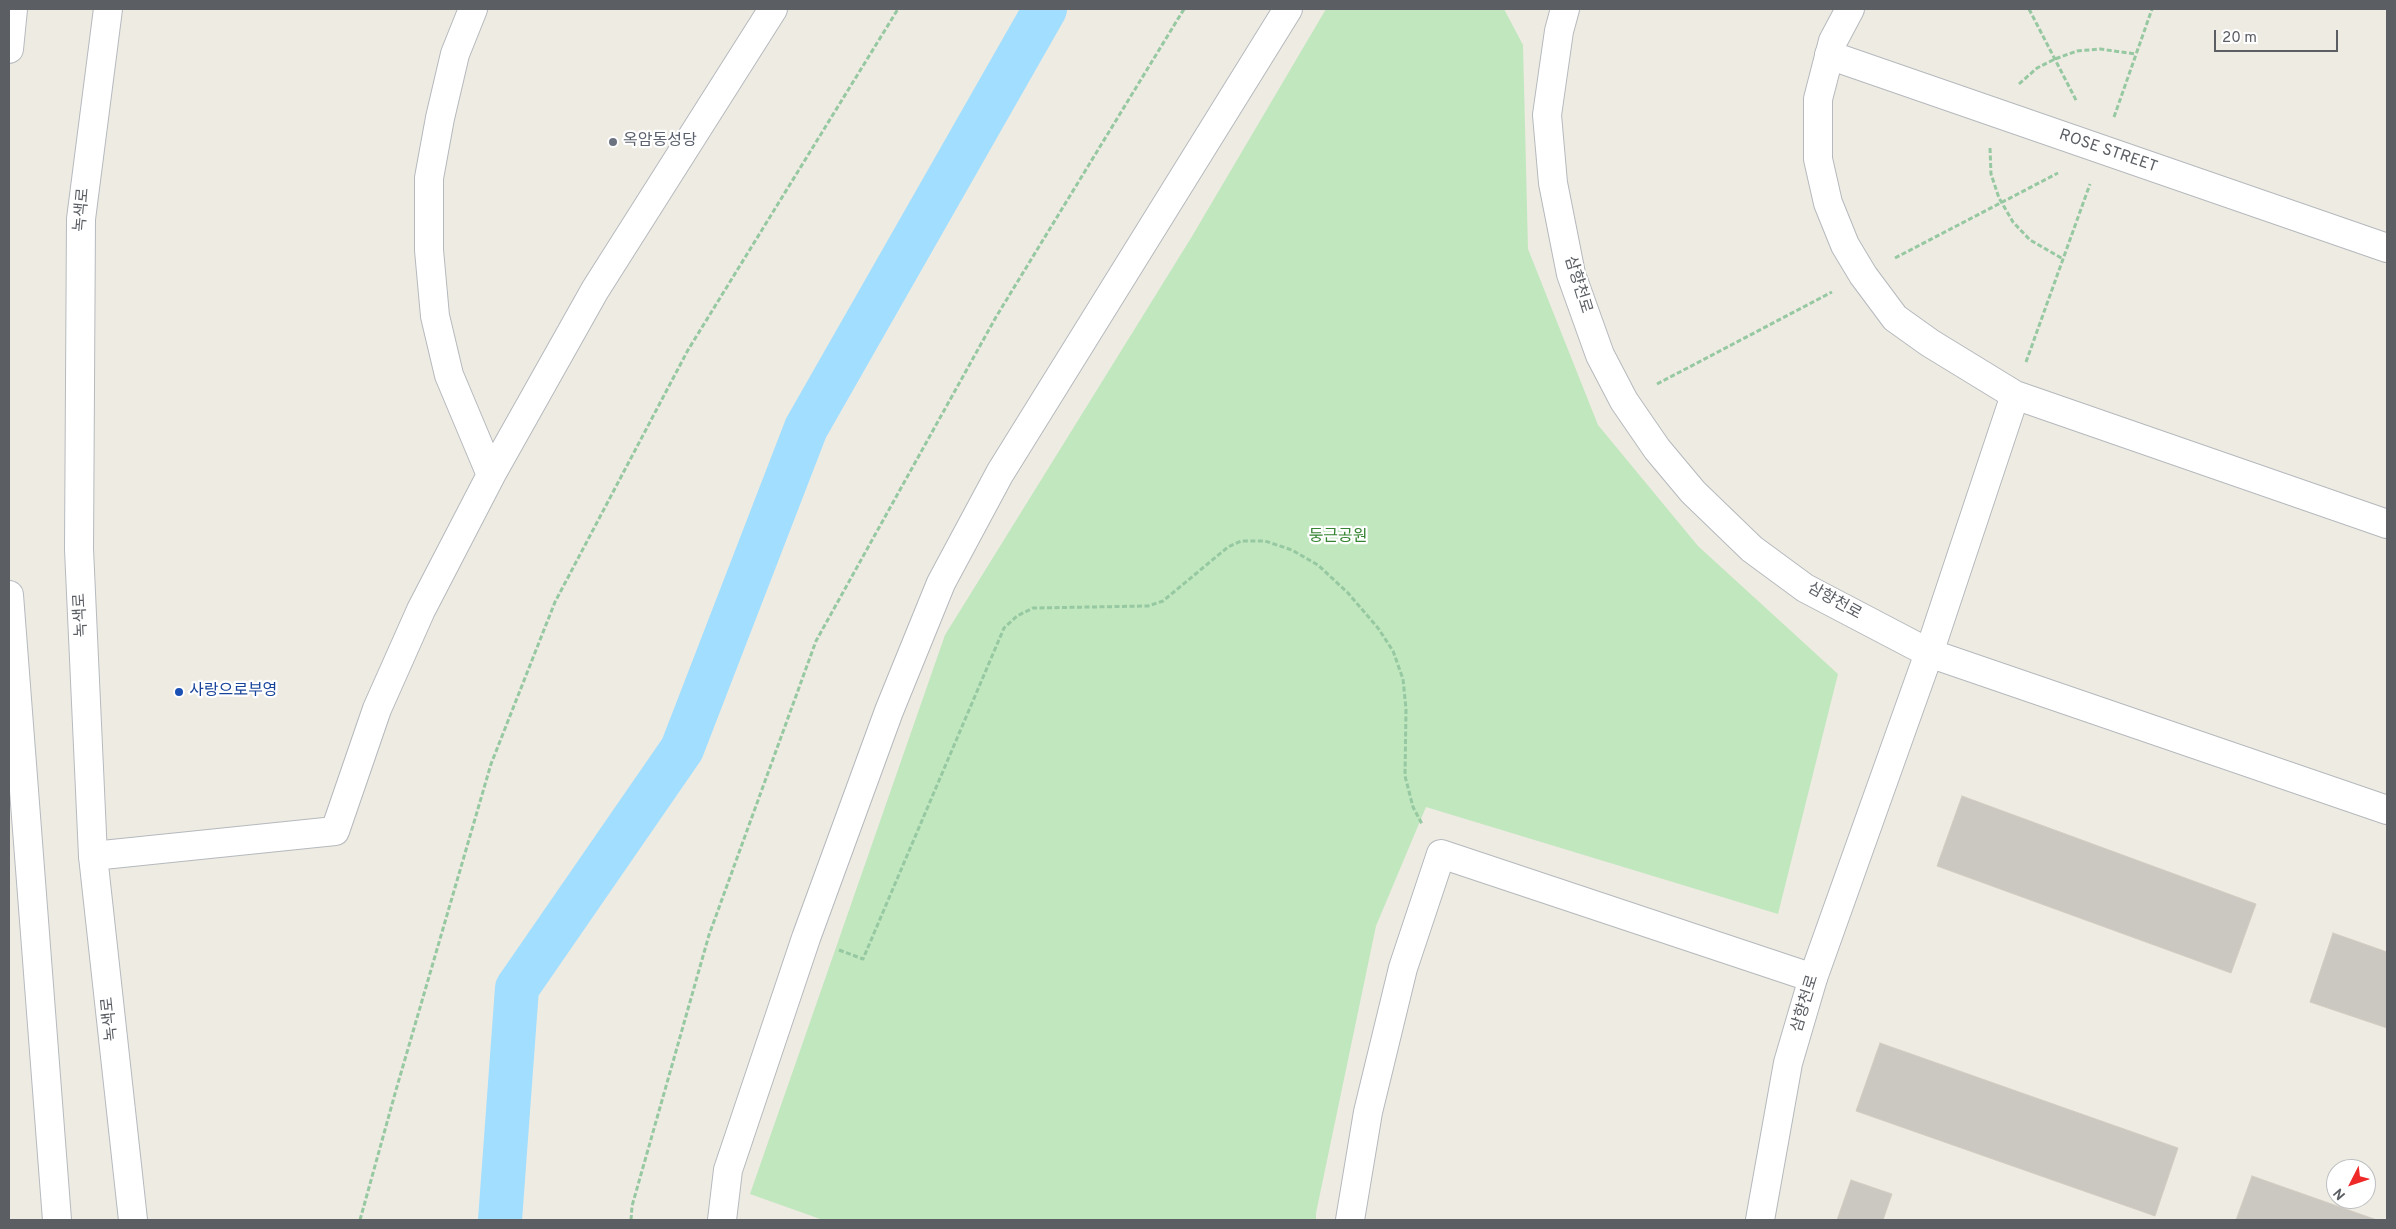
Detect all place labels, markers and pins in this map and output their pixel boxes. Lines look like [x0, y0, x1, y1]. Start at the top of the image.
place label: 옥암동성당 [623, 132, 697, 152]
marker: 옥암동성당 [607, 136, 619, 148]
place label: 사랑으로부영 [189, 682, 277, 702]
marker: 사랑으로부영 [173, 686, 185, 698]

